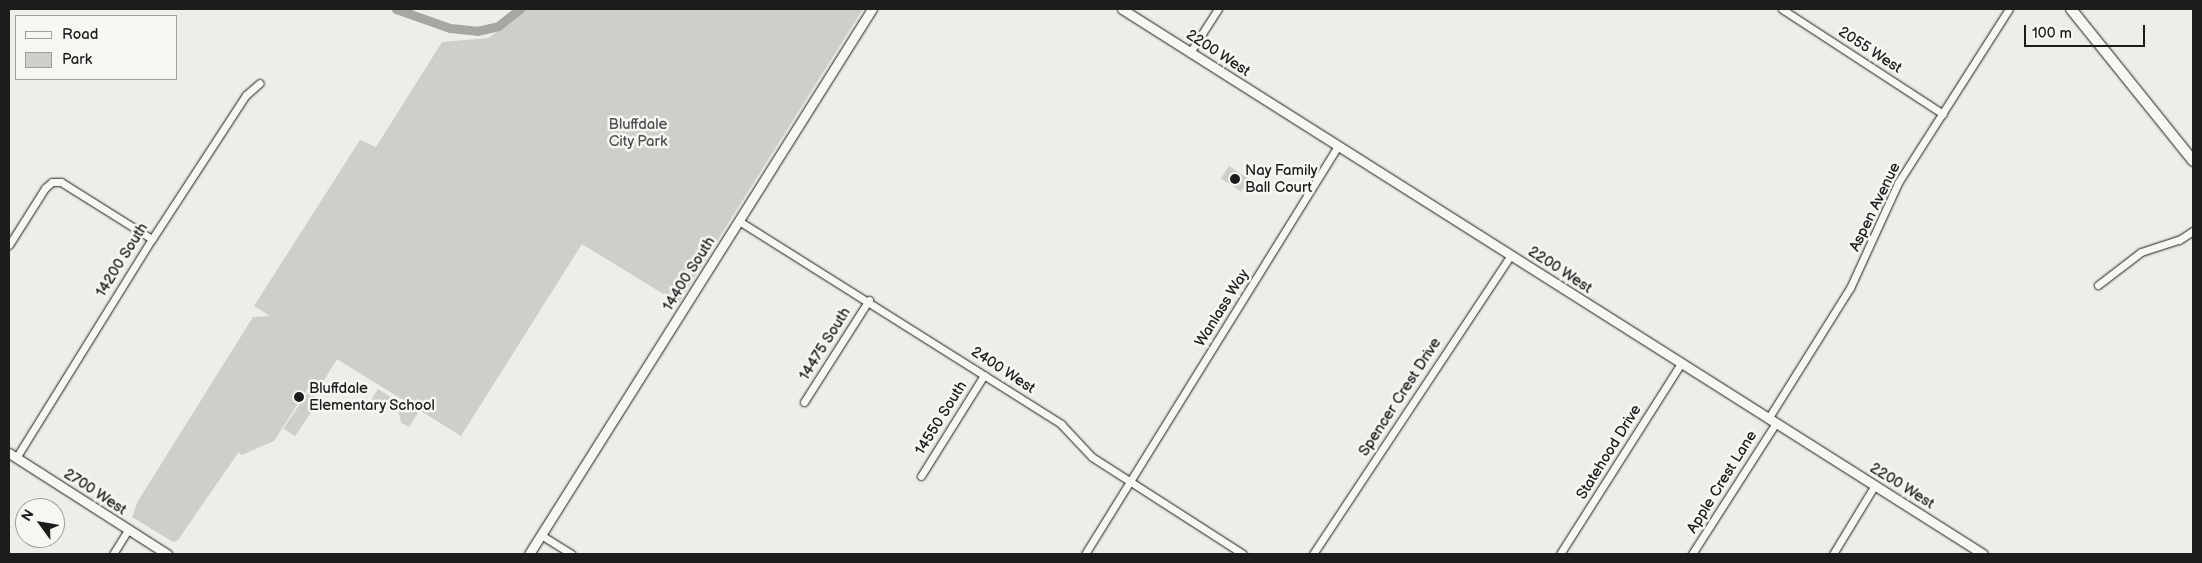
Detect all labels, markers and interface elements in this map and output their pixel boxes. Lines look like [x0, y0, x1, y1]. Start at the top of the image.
legend [15, 15, 178, 80]
scale bar [2027, 15, 2148, 47]
street label: 2055 West [1835, 23, 1905, 77]
text: 100 m [2032, 24, 2072, 43]
text: Road [62, 25, 98, 44]
street label: 2200 West [1182, 26, 1254, 80]
text: Park [62, 50, 92, 69]
park label: Bluffdale City Park [608, 115, 668, 150]
street label: Aspen Avenue [1846, 160, 1904, 254]
place label: Nay Family Ball Court [1245, 161, 1319, 196]
marker: Nay Family Ball Court [1229, 173, 1241, 185]
street label: 14200 South [92, 220, 152, 300]
street label: 14400 South [659, 233, 719, 315]
street label: 2200 West [1524, 243, 1596, 297]
street label: Wanlass Way [1191, 266, 1253, 350]
street label: 14475 South [795, 304, 855, 384]
street label: Spencer Crest Drive [1355, 334, 1445, 460]
street label: 2400 West [967, 343, 1039, 397]
street label: 14550 South [911, 378, 971, 458]
place label: Bluffdale Elementary School [309, 379, 436, 414]
marker: Bluffdale Elementary School [293, 391, 305, 403]
street label: Statehood Drive [1573, 401, 1645, 503]
street label: Apple Crest Lane [1683, 427, 1761, 537]
street label: 2200 West [1866, 459, 1938, 513]
street label: 2700 West [60, 465, 130, 519]
north arrow [15, 498, 65, 548]
text: N [18, 506, 38, 524]

